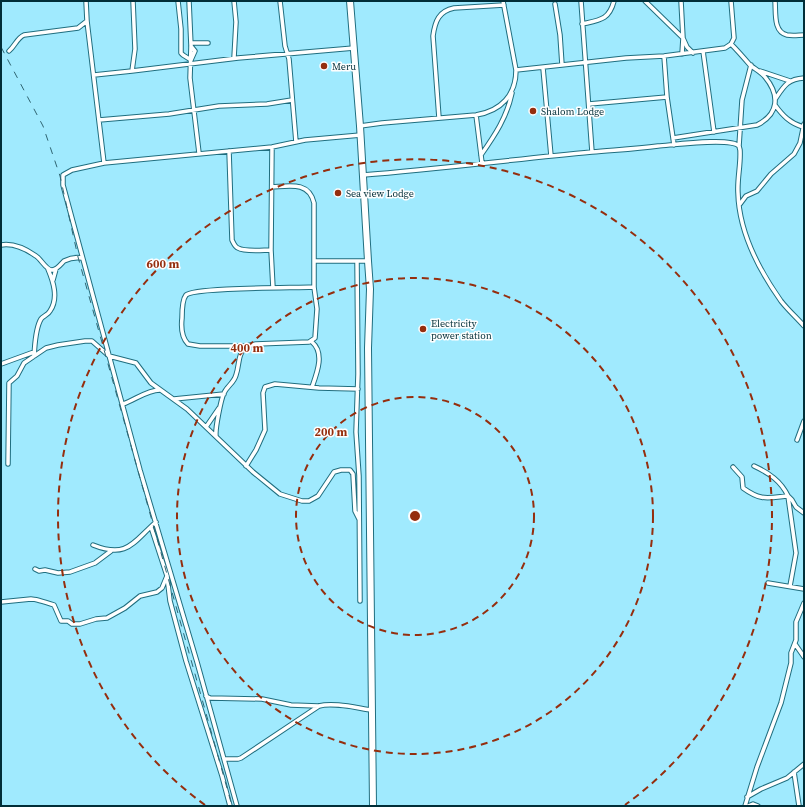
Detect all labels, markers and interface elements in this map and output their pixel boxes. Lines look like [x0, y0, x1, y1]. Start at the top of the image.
place label: Meru [332, 60, 356, 73]
marker: Meru [319, 61, 329, 71]
place label: Shalom Lodge [541, 105, 604, 118]
marker: Shalom Lodge [528, 106, 538, 116]
place label: Sea view Lodge [346, 187, 414, 200]
marker: Sea view Lodge [333, 188, 343, 198]
text: 600 m [147, 256, 180, 272]
place label: Electricity power station [431, 317, 492, 342]
marker: Electricity power station [418, 324, 428, 334]
text: 400 m [231, 340, 264, 356]
text: 200 m [315, 424, 348, 440]
centre of rings [408, 509, 422, 523]

